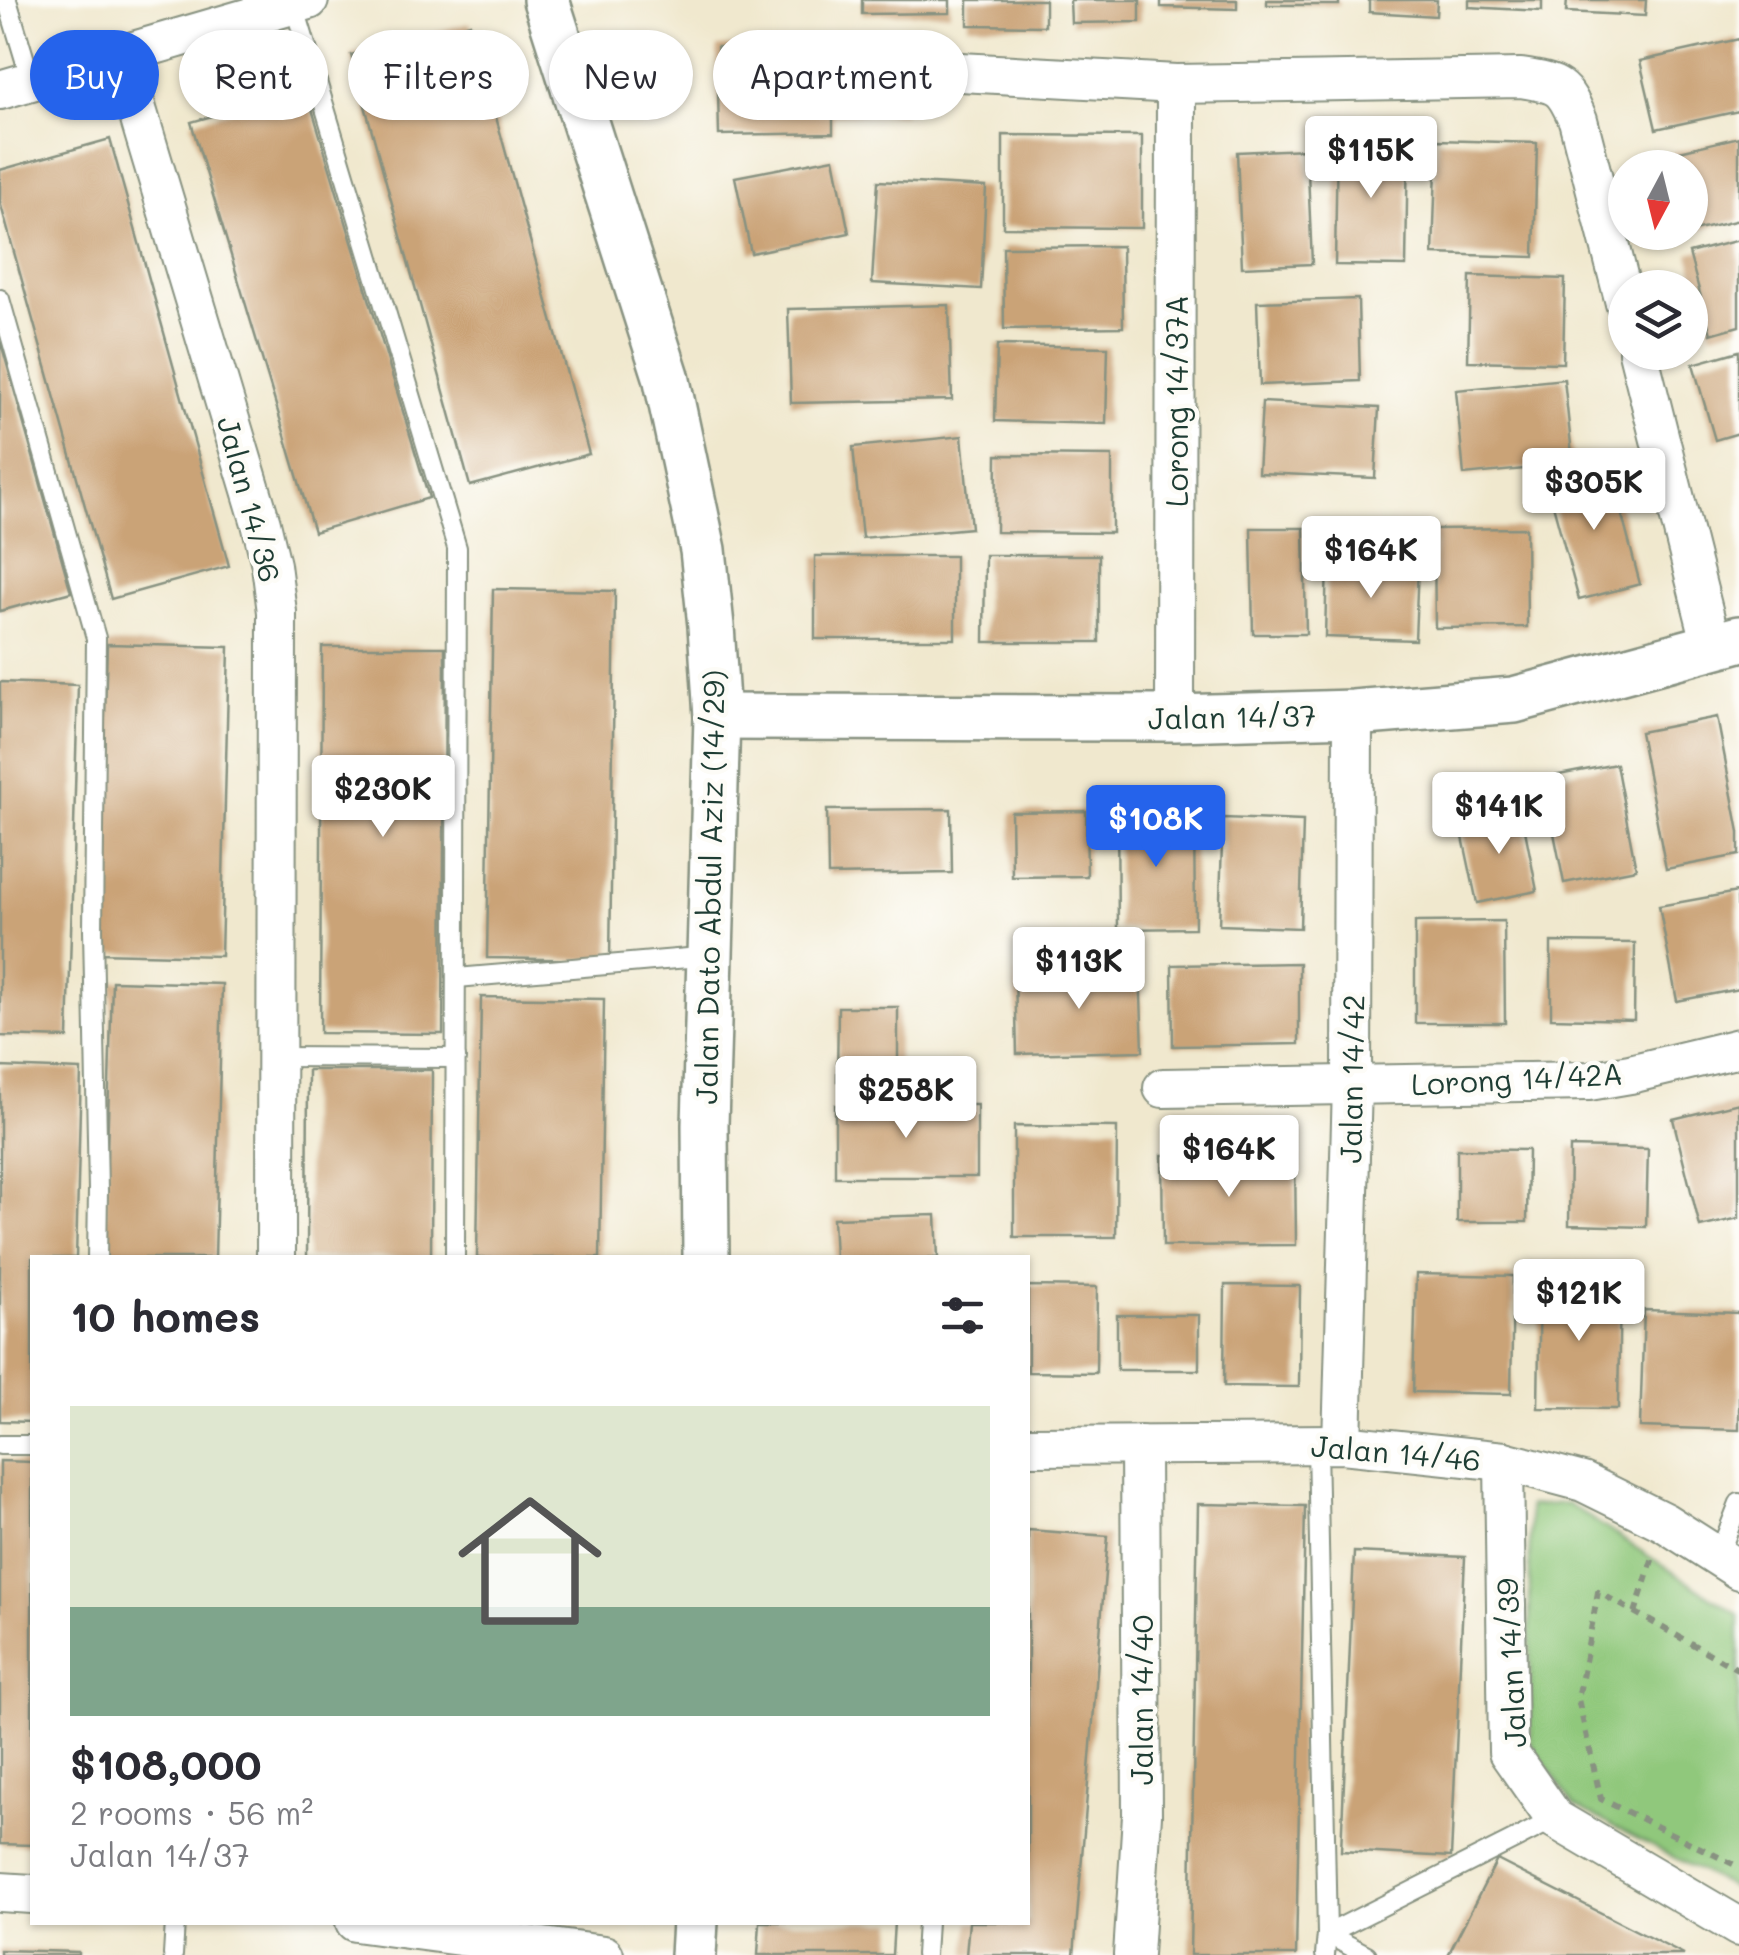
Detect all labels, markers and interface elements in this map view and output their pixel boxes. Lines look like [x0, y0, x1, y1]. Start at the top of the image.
chip: Buy [30, 30, 159, 120]
chip: Rent [179, 30, 328, 120]
chip: Filters [348, 30, 529, 120]
chip: New [549, 30, 693, 120]
chip: Apartment [713, 30, 968, 120]
pin: $115K [1301, 116, 1441, 201]
text: $115K [1327, 127, 1415, 169]
north arrow [1608, 150, 1708, 250]
map controls [1608, 150, 1708, 370]
button: layers [1608, 270, 1708, 370]
street label: Lorong 14/37A [1156, 295, 1196, 507]
street label: Jalan 14/36 [209, 412, 291, 586]
pin: $305K [1524, 448, 1664, 533]
text: $305K [1544, 459, 1644, 501]
pin: $164K [1301, 516, 1441, 601]
text: $164K [1324, 527, 1418, 569]
street label: Jalan Dato Abdul Aziz (14/29) [685, 669, 733, 1105]
street label: Jalan 14/37 [1147, 695, 1317, 737]
pin: $230K [313, 755, 453, 840]
text: $230K [334, 766, 432, 808]
pin: $141K [1429, 772, 1569, 857]
text: $141K [1454, 783, 1544, 825]
pin: $108K [1086, 785, 1226, 870]
text: $108K [1108, 796, 1204, 838]
pin: $113K [1009, 927, 1149, 1012]
text: $113K [1035, 938, 1123, 980]
street label: Jalan 14/42 [1330, 994, 1372, 1164]
street label: Lorong 14/42A [1410, 1052, 1624, 1104]
pin: $258K [836, 1056, 976, 1141]
text: $258K [857, 1067, 955, 1109]
pin: $164K [1159, 1115, 1299, 1200]
text: $164K [1182, 1126, 1276, 1168]
pin: $121K [1509, 1259, 1649, 1344]
text: $121K [1535, 1270, 1623, 1312]
text: 10 homes [70, 1288, 260, 1343]
icon: filters [935, 1288, 990, 1343]
street label: Jalan 14/46 [1310, 1425, 1482, 1479]
icon: home [440, 1471, 620, 1651]
street label: Jalan 14/39 [1486, 1577, 1534, 1749]
street label: Jalan 14/40 [1121, 1615, 1161, 1785]
text: $108,000 [70, 1736, 262, 1791]
text: 2 rooms · 56 m² [70, 1791, 313, 1833]
text: Jalan 14/37 [70, 1833, 250, 1875]

